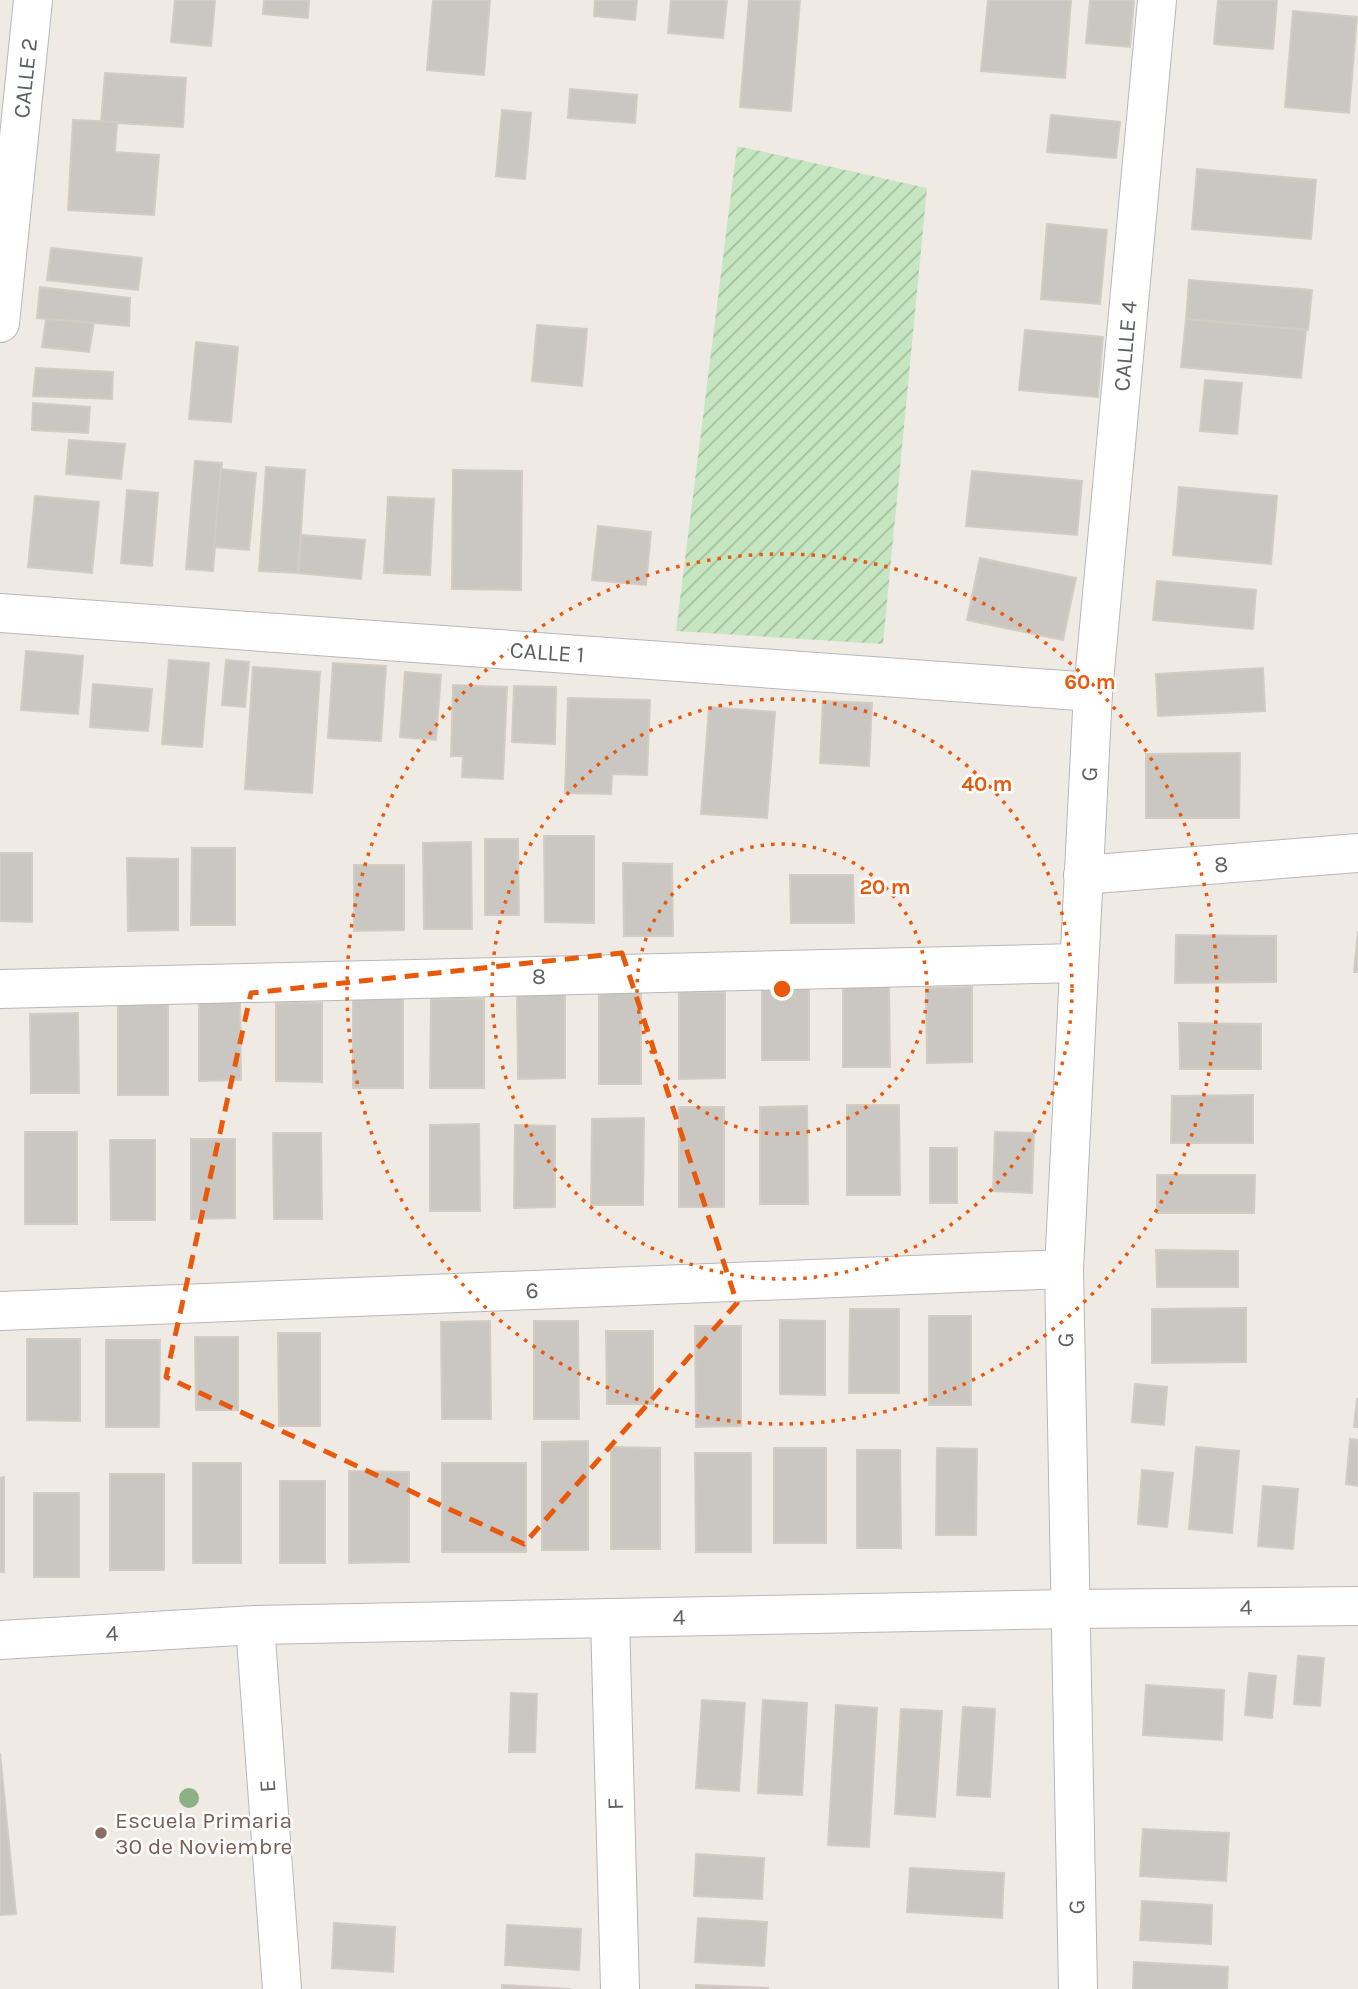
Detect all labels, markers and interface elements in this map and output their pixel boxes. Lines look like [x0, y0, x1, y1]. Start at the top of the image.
street label: CALLE 2 [8, 37, 43, 120]
street label: CALLLE 4 [1108, 299, 1143, 392]
street label: CALLE 1 [509, 636, 585, 669]
text: 60 m [1064, 670, 1116, 694]
street label: G [1076, 766, 1103, 782]
text: 40 m [961, 772, 1013, 796]
street label: 8 [1213, 850, 1229, 879]
text: 20 m [859, 875, 911, 899]
street label: 8 [532, 963, 546, 990]
centre of rings [770, 977, 794, 1001]
street label: 6 [525, 1277, 539, 1304]
street label: G [1052, 1332, 1079, 1348]
street label: 4 [1239, 1594, 1253, 1621]
street label: 4 [672, 1604, 686, 1631]
street label: 4 [105, 1620, 119, 1647]
street label: E [254, 1779, 281, 1793]
street label: F [602, 1797, 629, 1810]
place label: Escuela Primaria 30 de Noviembre [115, 1807, 292, 1860]
marker: Escuela Primaria 30 de Noviembre [93, 1825, 109, 1841]
street label: G [1063, 1899, 1090, 1915]

